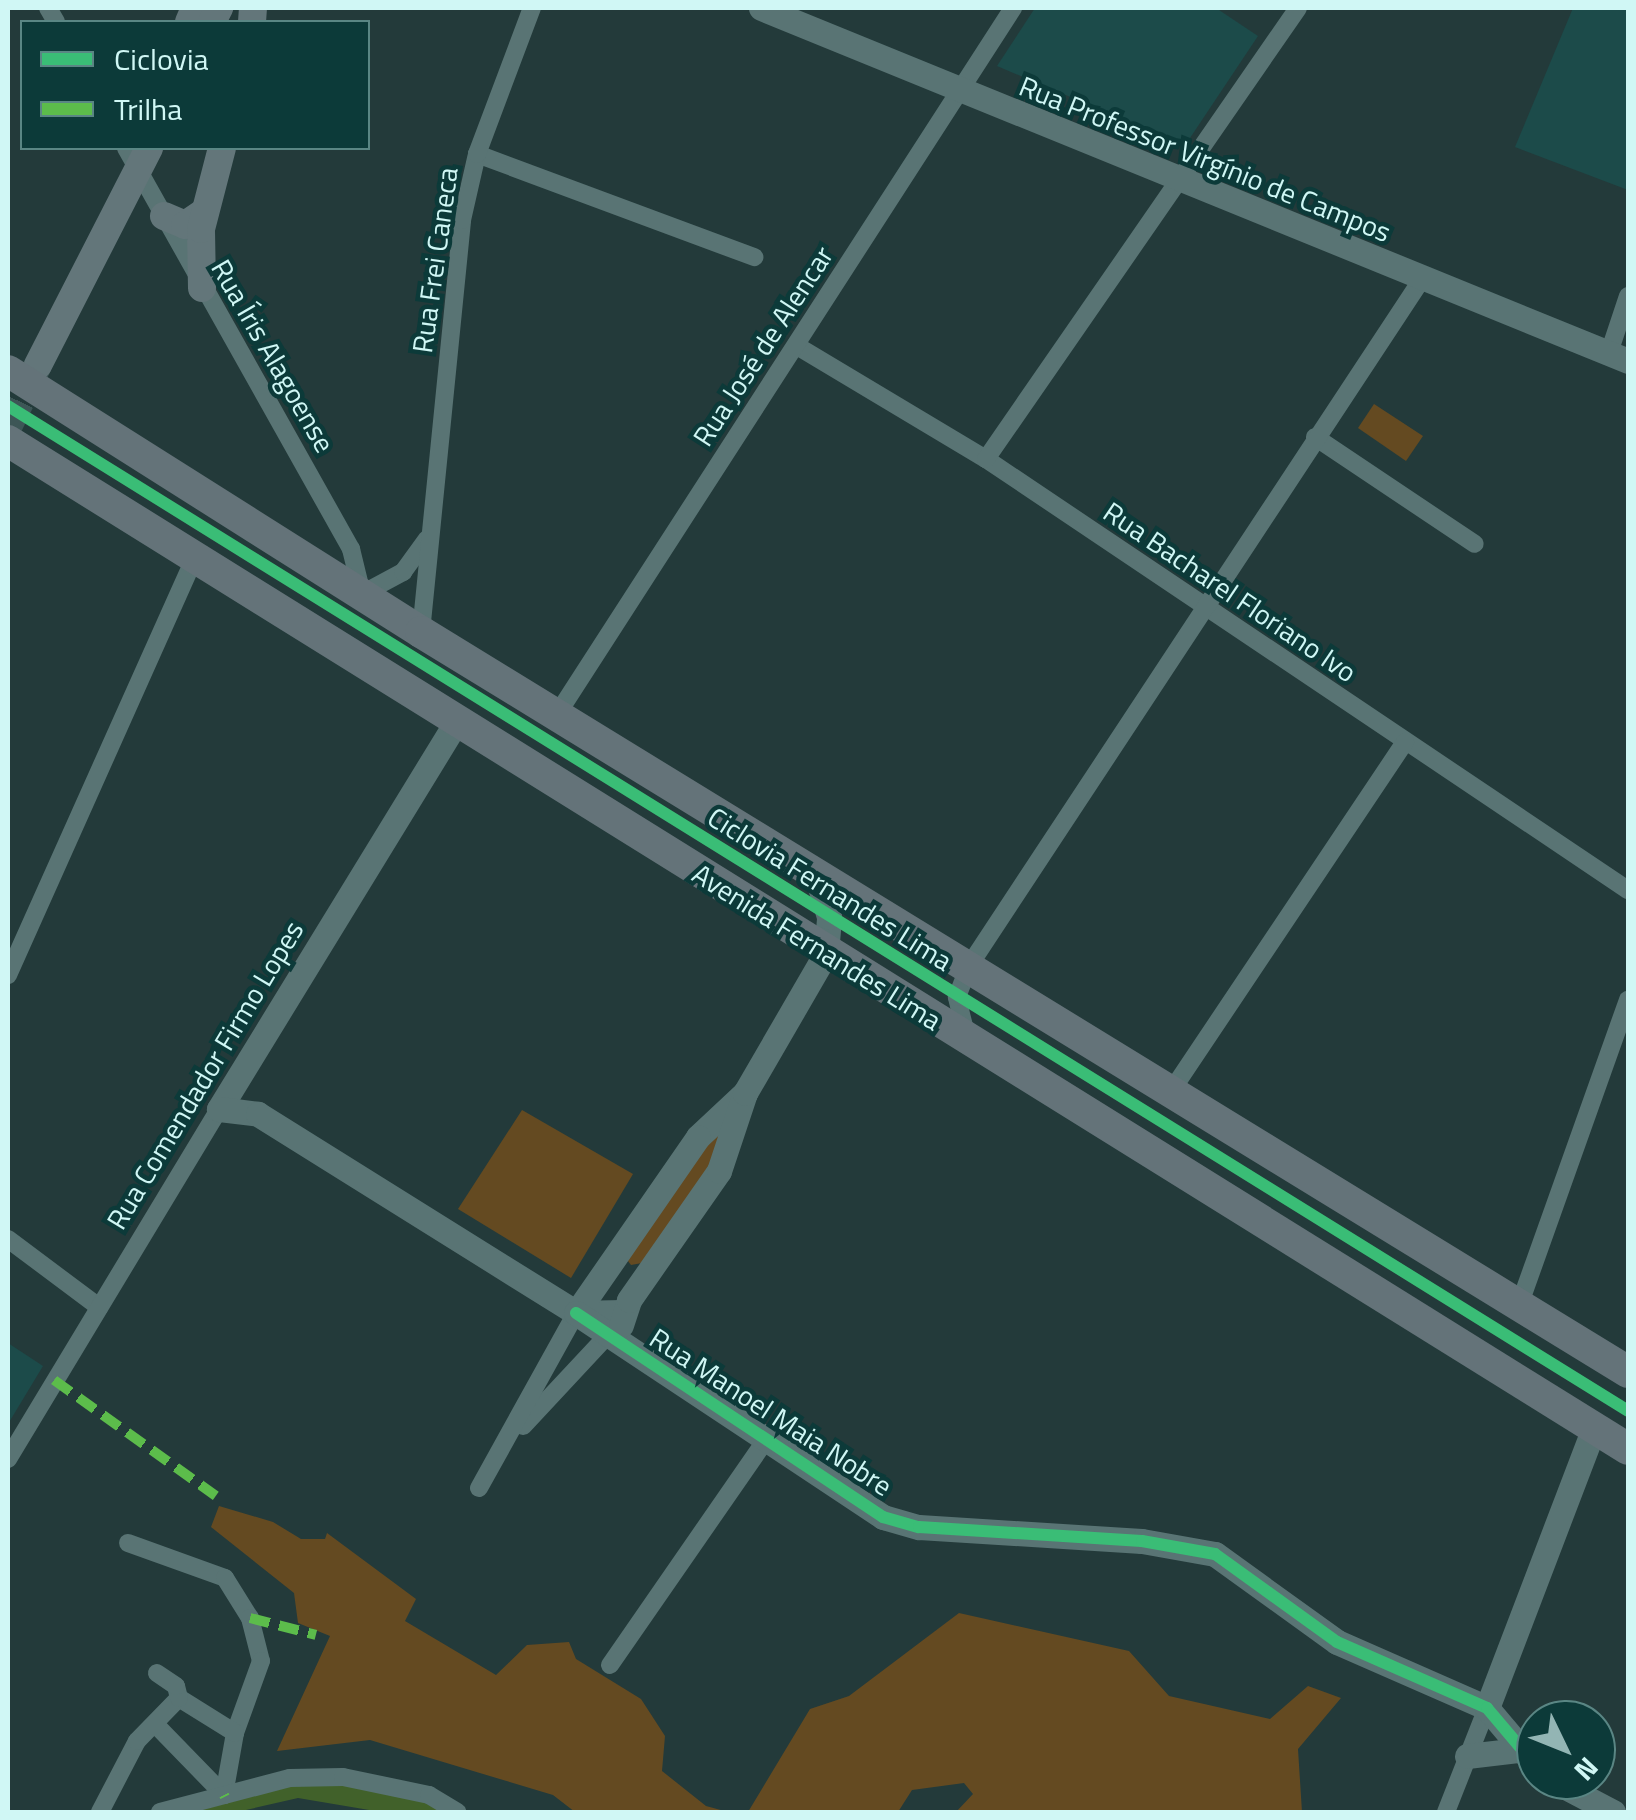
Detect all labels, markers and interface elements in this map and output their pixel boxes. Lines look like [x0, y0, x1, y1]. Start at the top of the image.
legend [20, 20, 370, 150]
text: Ciclovia [114, 36, 209, 82]
street label: Rua Professor Virgínio de Campos [1014, 69, 1396, 249]
text: Trilha [114, 86, 182, 132]
street label: Rua Frei Caneca [405, 165, 465, 355]
street label: Rua José de Alencar [686, 240, 840, 452]
street label: Rua Íris Alagoense [204, 254, 342, 458]
street label: Rua Bacharel Floriano Ivo [1097, 495, 1363, 689]
street label: Ciclovia Fernandes Lima [702, 800, 958, 978]
street label: Avenida Fernandes Lima [686, 857, 948, 1037]
street label: Rua Comendador Firmo Lopes [100, 915, 310, 1235]
street label: Rua Manoel Maia Nobre [644, 1321, 898, 1503]
north arrow [1516, 1700, 1616, 1800]
text: N [1565, 1748, 1609, 1791]

